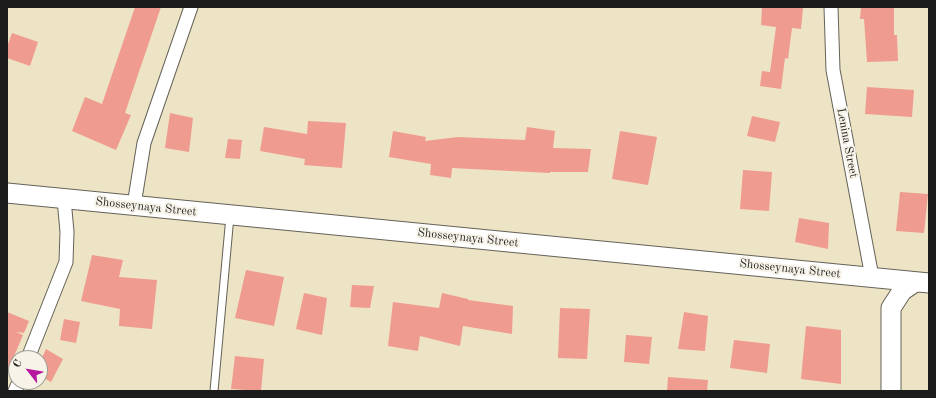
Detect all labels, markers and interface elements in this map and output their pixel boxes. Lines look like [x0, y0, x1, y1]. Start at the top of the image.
street label: Lenina Street [833, 107, 861, 179]
street label: Shosseynaya Street [95, 195, 197, 219]
street label: Shosseynaya Street [417, 226, 519, 250]
street label: Shosseynaya Street [739, 257, 841, 281]
north arrow [8, 350, 48, 390]
text: С [12, 358, 25, 370]

